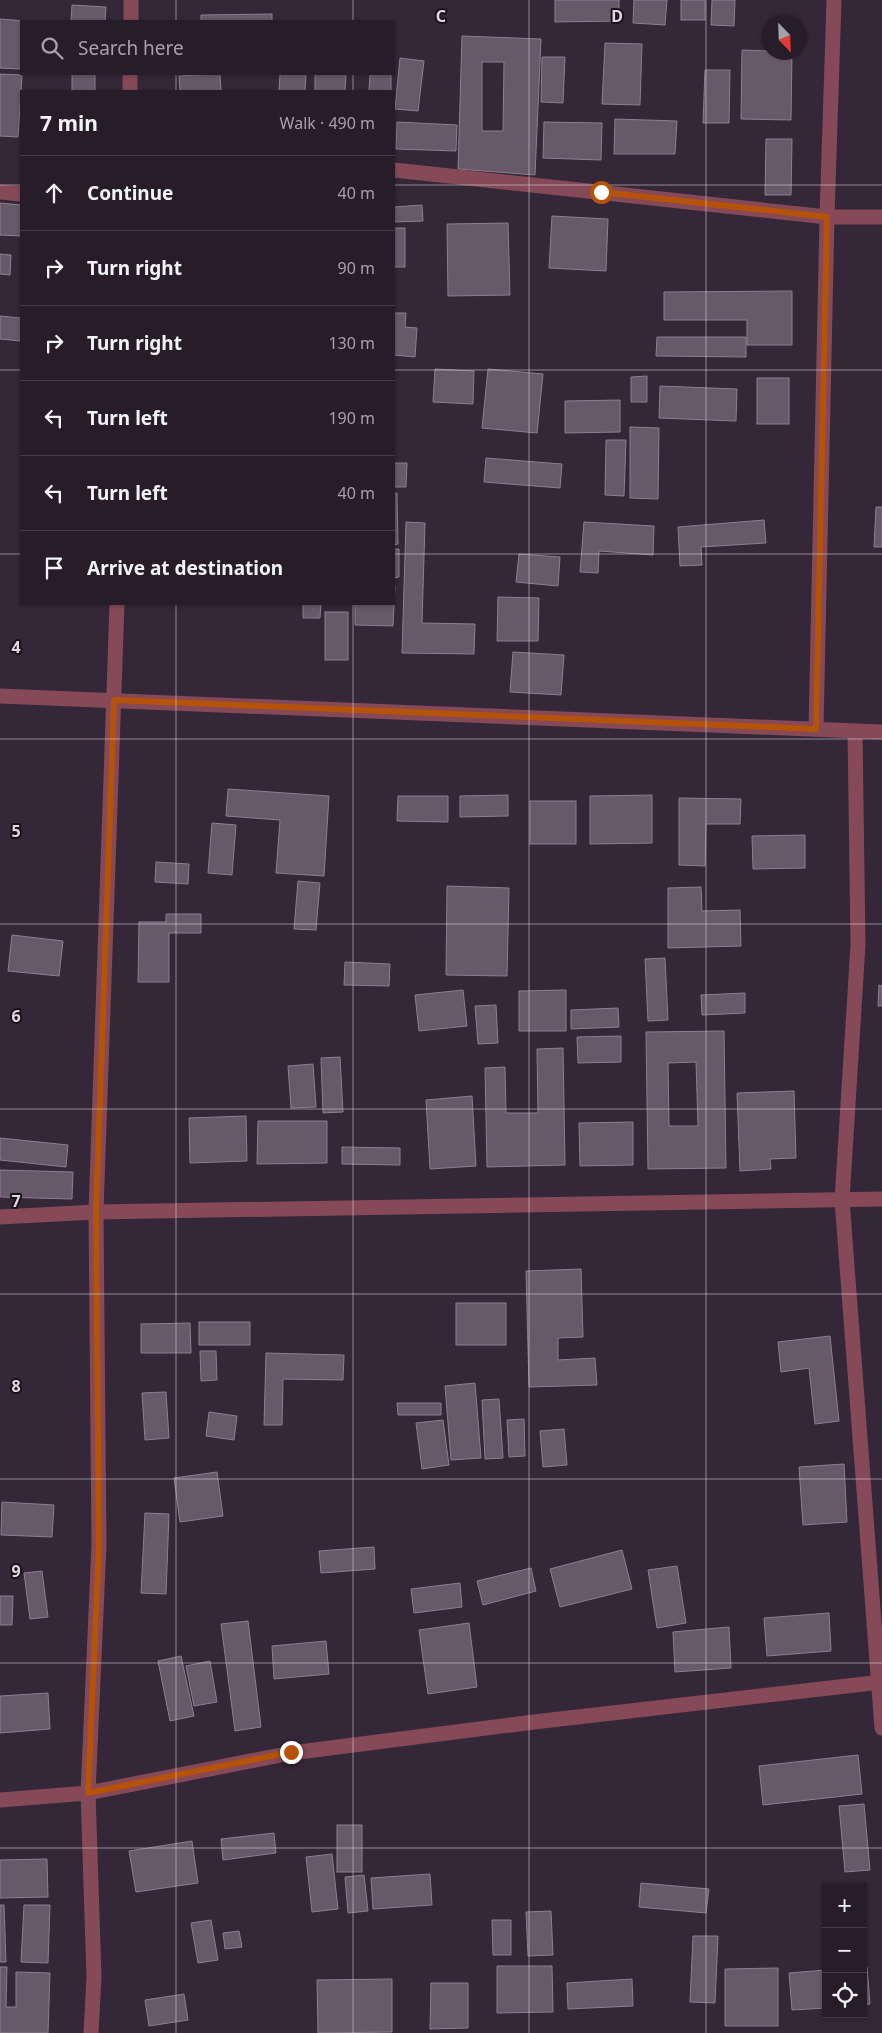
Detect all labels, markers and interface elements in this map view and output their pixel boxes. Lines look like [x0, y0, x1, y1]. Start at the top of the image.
text: C [436, 5, 446, 27]
text: D [611, 5, 623, 27]
north arrow [762, 15, 807, 60]
search box [20, 20, 395, 75]
icon: search [38, 34, 66, 62]
text: Search here [78, 35, 184, 61]
text: 7 min [40, 109, 98, 137]
text: Walk · 490 m [280, 112, 375, 134]
icon: ahead [40, 179, 68, 207]
text: Continue [87, 180, 173, 206]
route start [590, 181, 613, 204]
text: 40 m [338, 182, 375, 204]
icon: right [40, 254, 68, 282]
text: Turn right [87, 255, 182, 281]
text: 90 m [338, 257, 375, 279]
icon: right [40, 329, 68, 357]
text: Turn right [87, 330, 182, 356]
text: 130 m [328, 332, 375, 354]
icon: left [40, 404, 68, 432]
text: Turn left [87, 405, 168, 431]
text: 190 m [328, 407, 375, 429]
icon: left [40, 479, 68, 507]
text: Turn left [87, 480, 168, 506]
text: 40 m [338, 482, 375, 504]
icon: arrive [40, 554, 68, 582]
text: Arrive at destination [87, 555, 283, 581]
text: 4 [11, 636, 21, 658]
text: 5 [11, 820, 21, 842]
text: 6 [11, 1005, 21, 1027]
text: 7 [11, 1190, 21, 1212]
text: 8 [11, 1375, 21, 1397]
text: 9 [11, 1560, 21, 1582]
route end [280, 1741, 303, 1764]
map controls [822, 1883, 867, 2018]
button: + [822, 1883, 867, 1928]
button: − [822, 1928, 867, 1973]
button: locate [822, 1973, 867, 2018]

